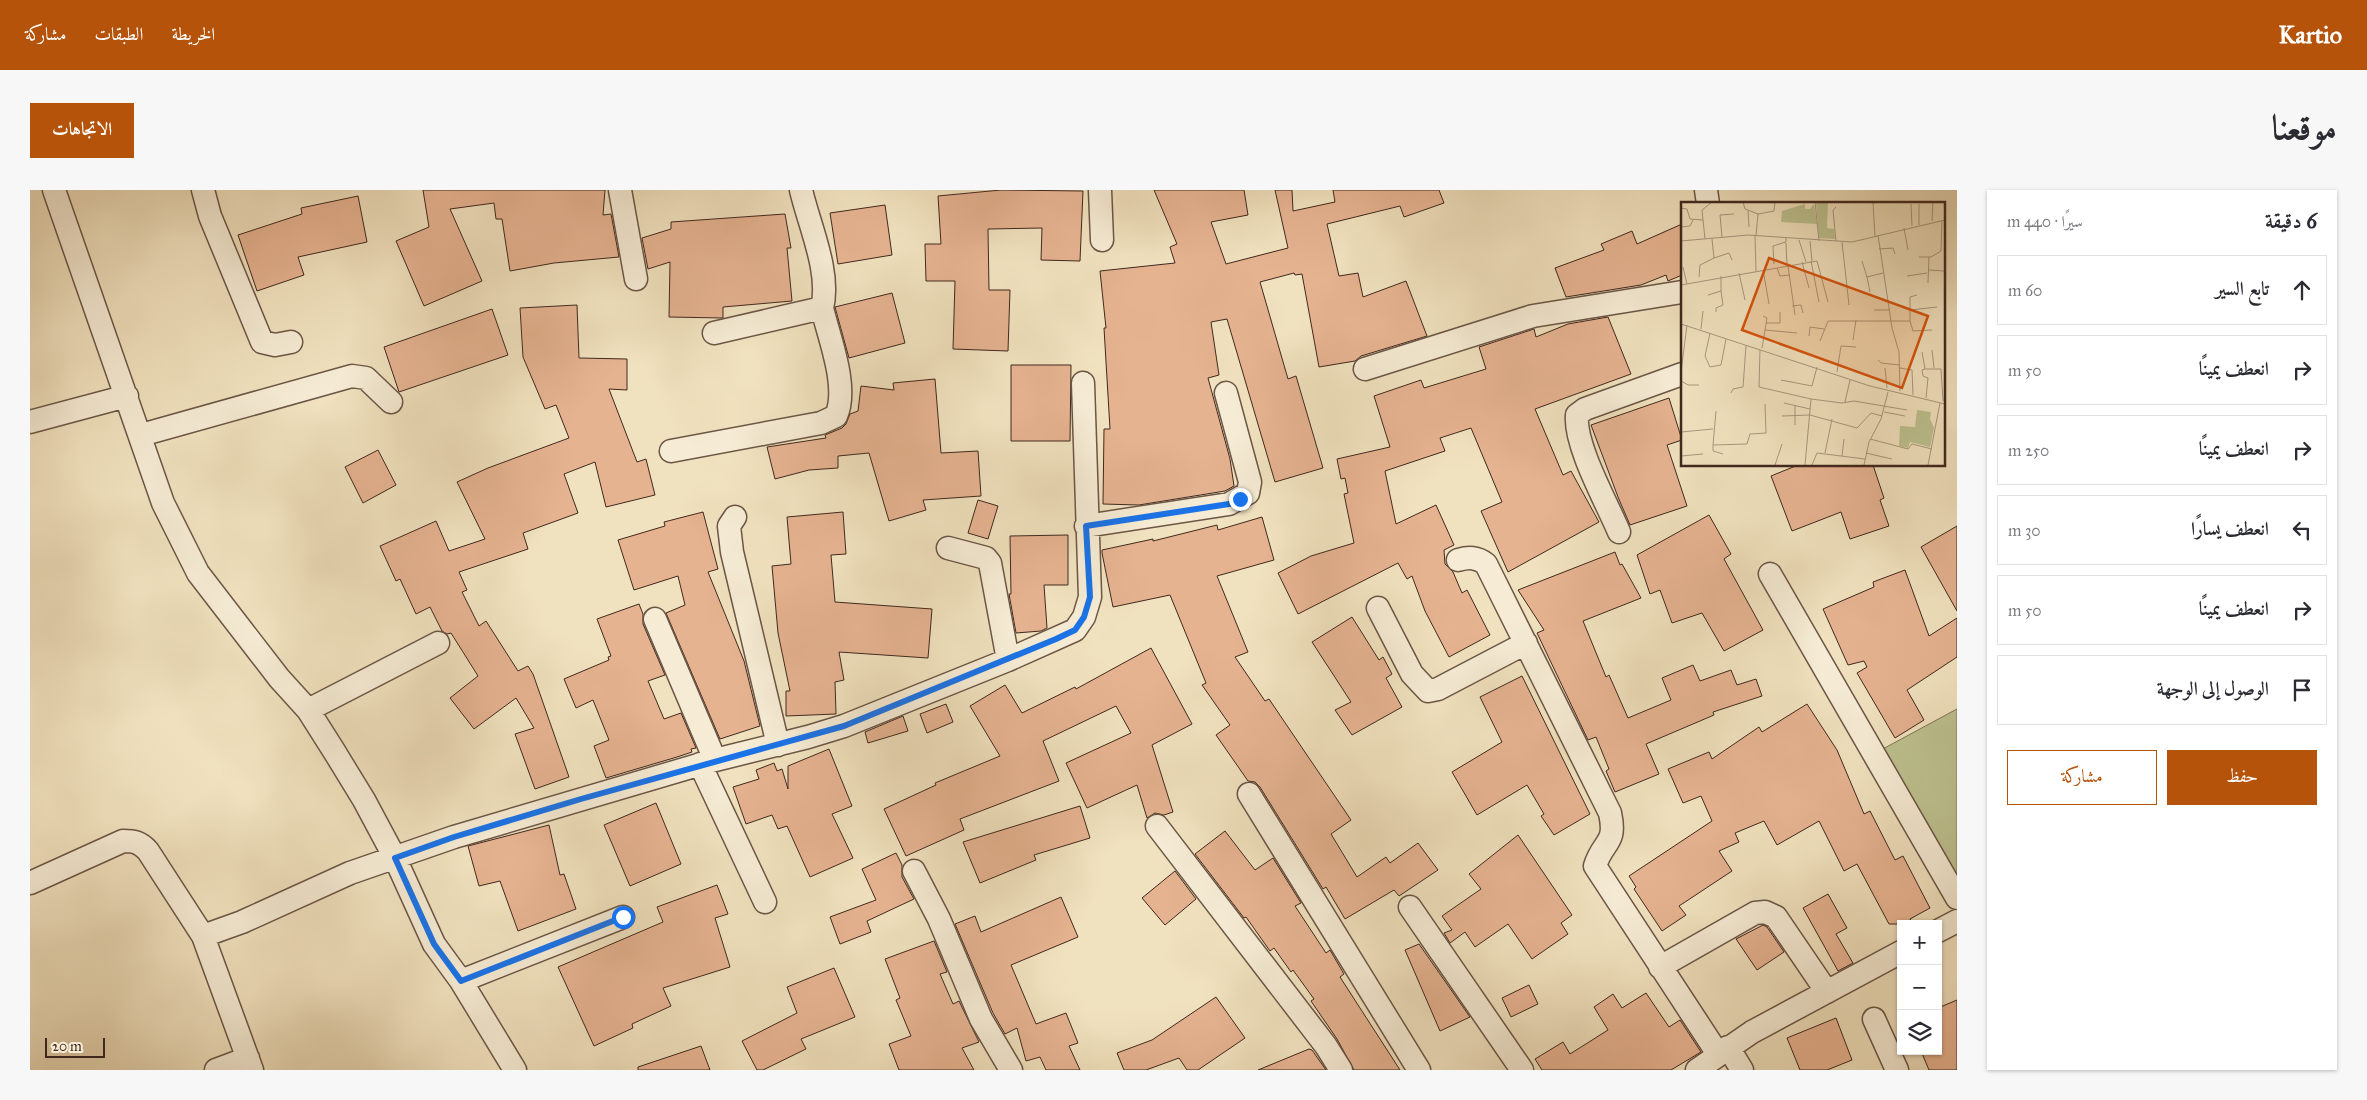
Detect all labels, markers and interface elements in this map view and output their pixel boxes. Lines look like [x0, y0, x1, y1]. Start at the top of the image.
text: Kartio [2279, 20, 2342, 50]
text: مشاركة [25, 23, 66, 45]
text: الطبقات [94, 23, 143, 45]
text: الخريطة [171, 23, 215, 45]
button: الاتجاهات [30, 103, 134, 158]
text: موقعنا [2272, 106, 2337, 149]
inset map [1681, 202, 1944, 466]
text: 6 دقيقة [2265, 208, 2317, 234]
text: سيرًا · 440 m [2007, 212, 2083, 231]
icon: ahead [2288, 276, 2316, 304]
text: تابع السير [2215, 277, 2269, 300]
text: 60 m [2008, 281, 2042, 300]
icon: right [2288, 356, 2316, 384]
text: انعطف يمينًا [2199, 357, 2269, 380]
text: 50 m [2008, 361, 2042, 380]
icon: right [2288, 436, 2316, 464]
text: انعطف يمينًا [2199, 437, 2269, 460]
text: 250 m [2008, 441, 2049, 460]
route end [1229, 488, 1252, 511]
icon: left [2288, 516, 2316, 544]
text: انعطف يسارًا [2191, 517, 2269, 540]
text: 30 m [2008, 521, 2041, 540]
icon: right [2288, 596, 2316, 624]
text: انعطف يمينًا [2199, 597, 2269, 620]
text: 50 m [2008, 601, 2042, 620]
icon: arrive [2288, 676, 2316, 704]
text: الوصول إلى الوجهة [2157, 677, 2269, 700]
button: مشاركة [2007, 750, 2157, 805]
button: حفظ [2167, 750, 2317, 805]
route start [612, 906, 635, 929]
map controls [1897, 920, 1942, 1055]
button: + [1897, 920, 1942, 965]
button: − [1897, 965, 1942, 1010]
button: layers [1897, 1010, 1942, 1055]
scale bar [45, 1035, 105, 1058]
text: 20 m [52, 1038, 82, 1055]

